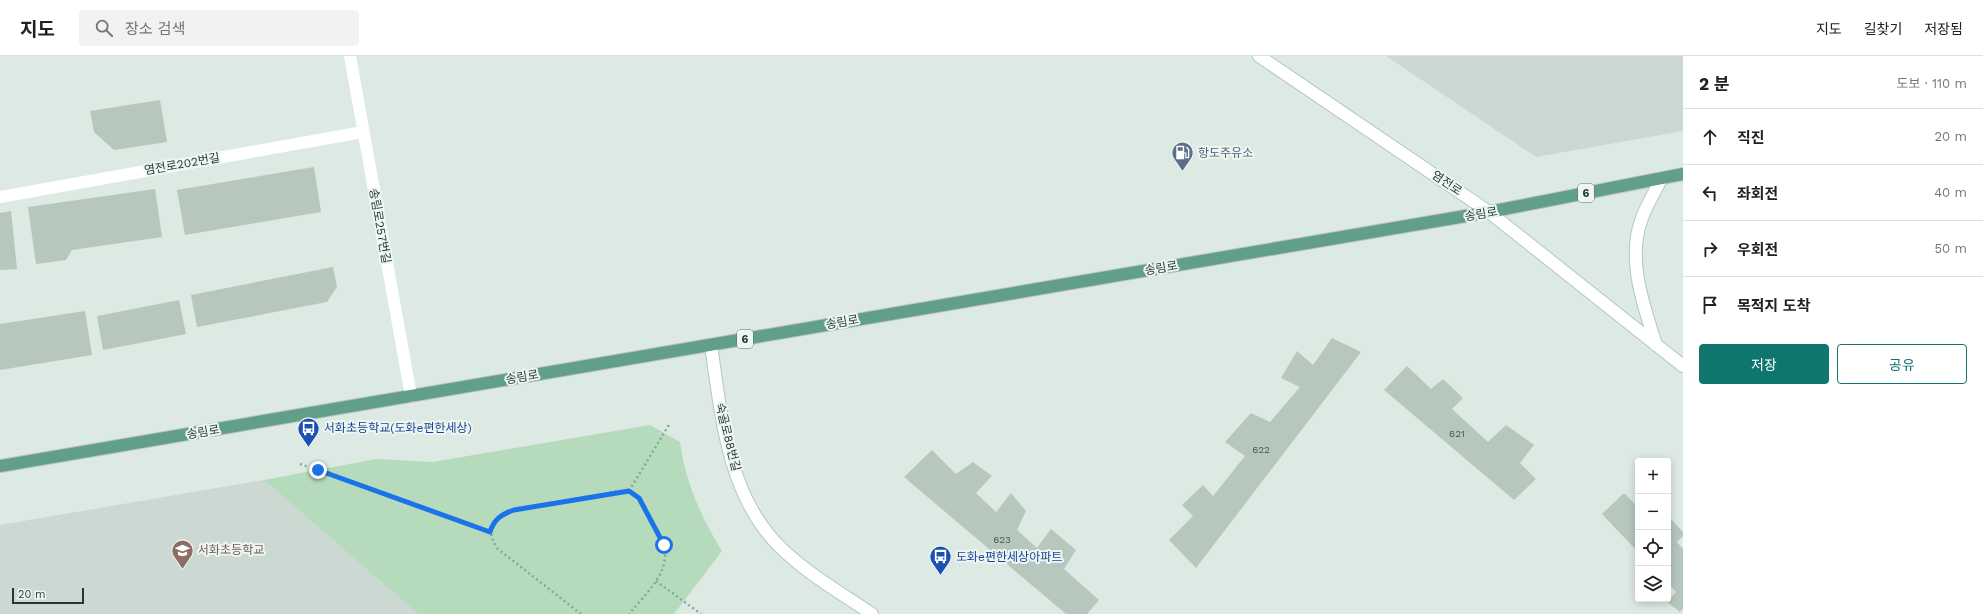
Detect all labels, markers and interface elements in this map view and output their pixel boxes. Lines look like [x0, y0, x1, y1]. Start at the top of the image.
search box [79, 10, 359, 46]
icon: search [93, 17, 115, 39]
text: 지도 [20, 18, 55, 41]
text: 장소 검색 [125, 20, 185, 38]
text: 지도 [1816, 21, 1842, 37]
text: 길찾기 [1864, 21, 1902, 37]
text: 저장됨 [1924, 21, 1963, 37]
text: 2 분 [1699, 74, 1730, 94]
text: 도보 · 110 m [1896, 76, 1967, 91]
icon: ahead [1699, 126, 1721, 148]
text: 직진 [1737, 129, 1765, 147]
text: 20 m [1935, 129, 1967, 144]
fuel station icon: 항도주유소 [1170, 140, 1196, 173]
place label: 항도주유소 [1198, 146, 1253, 160]
street label: 염전로202번길 [143, 150, 221, 178]
street label: 염전로 [1429, 168, 1465, 198]
icon: left [1699, 182, 1721, 204]
road number: 6 [1578, 184, 1594, 202]
text: 좌회전 [1737, 185, 1778, 203]
text: 40 m [1934, 185, 1967, 200]
street label: 송림로257번길 [367, 187, 393, 265]
street label: 송림로 [1463, 204, 1499, 224]
icon: right [1699, 238, 1721, 260]
text: 우회전 [1737, 241, 1778, 259]
text: 50 m [1935, 241, 1967, 256]
street label: 송림로 [1143, 258, 1179, 278]
icon: arrive [1699, 294, 1721, 316]
text: 목적지 도착 [1737, 297, 1810, 315]
street label: 송림로 [824, 312, 860, 332]
road number: 6 [737, 330, 753, 348]
button: 저장 [1699, 344, 1829, 384]
button: 공유 [1837, 344, 1967, 384]
street label: 송림로 [504, 367, 540, 387]
street label: 숙골로88번길 [713, 401, 743, 473]
bus stop icon: 서화초등학교(도화e편한세상) [295, 415, 321, 448]
place label: 서화초등학교(도화e편한세상) [324, 421, 472, 435]
street label: 송림로 [185, 422, 221, 442]
house number: 621 [1449, 428, 1465, 439]
house number: 622 [1252, 444, 1270, 455]
map controls [1635, 458, 1671, 602]
button: + [1635, 458, 1671, 494]
route end [309, 461, 327, 479]
button: − [1635, 494, 1671, 530]
button: locate [1635, 530, 1671, 566]
house number: 623 [993, 534, 1011, 545]
route start [655, 536, 673, 554]
school or university icon: 서화초등학교 [170, 537, 196, 570]
place label: 서화초등학교 [198, 543, 264, 557]
bus stop icon: 도화e편한세상아파트 [927, 544, 953, 577]
place label: 도화e편한세상아파트 [956, 550, 1062, 564]
button: layers [1635, 566, 1671, 602]
scale bar [12, 586, 84, 605]
text: 20 m [18, 588, 46, 601]

